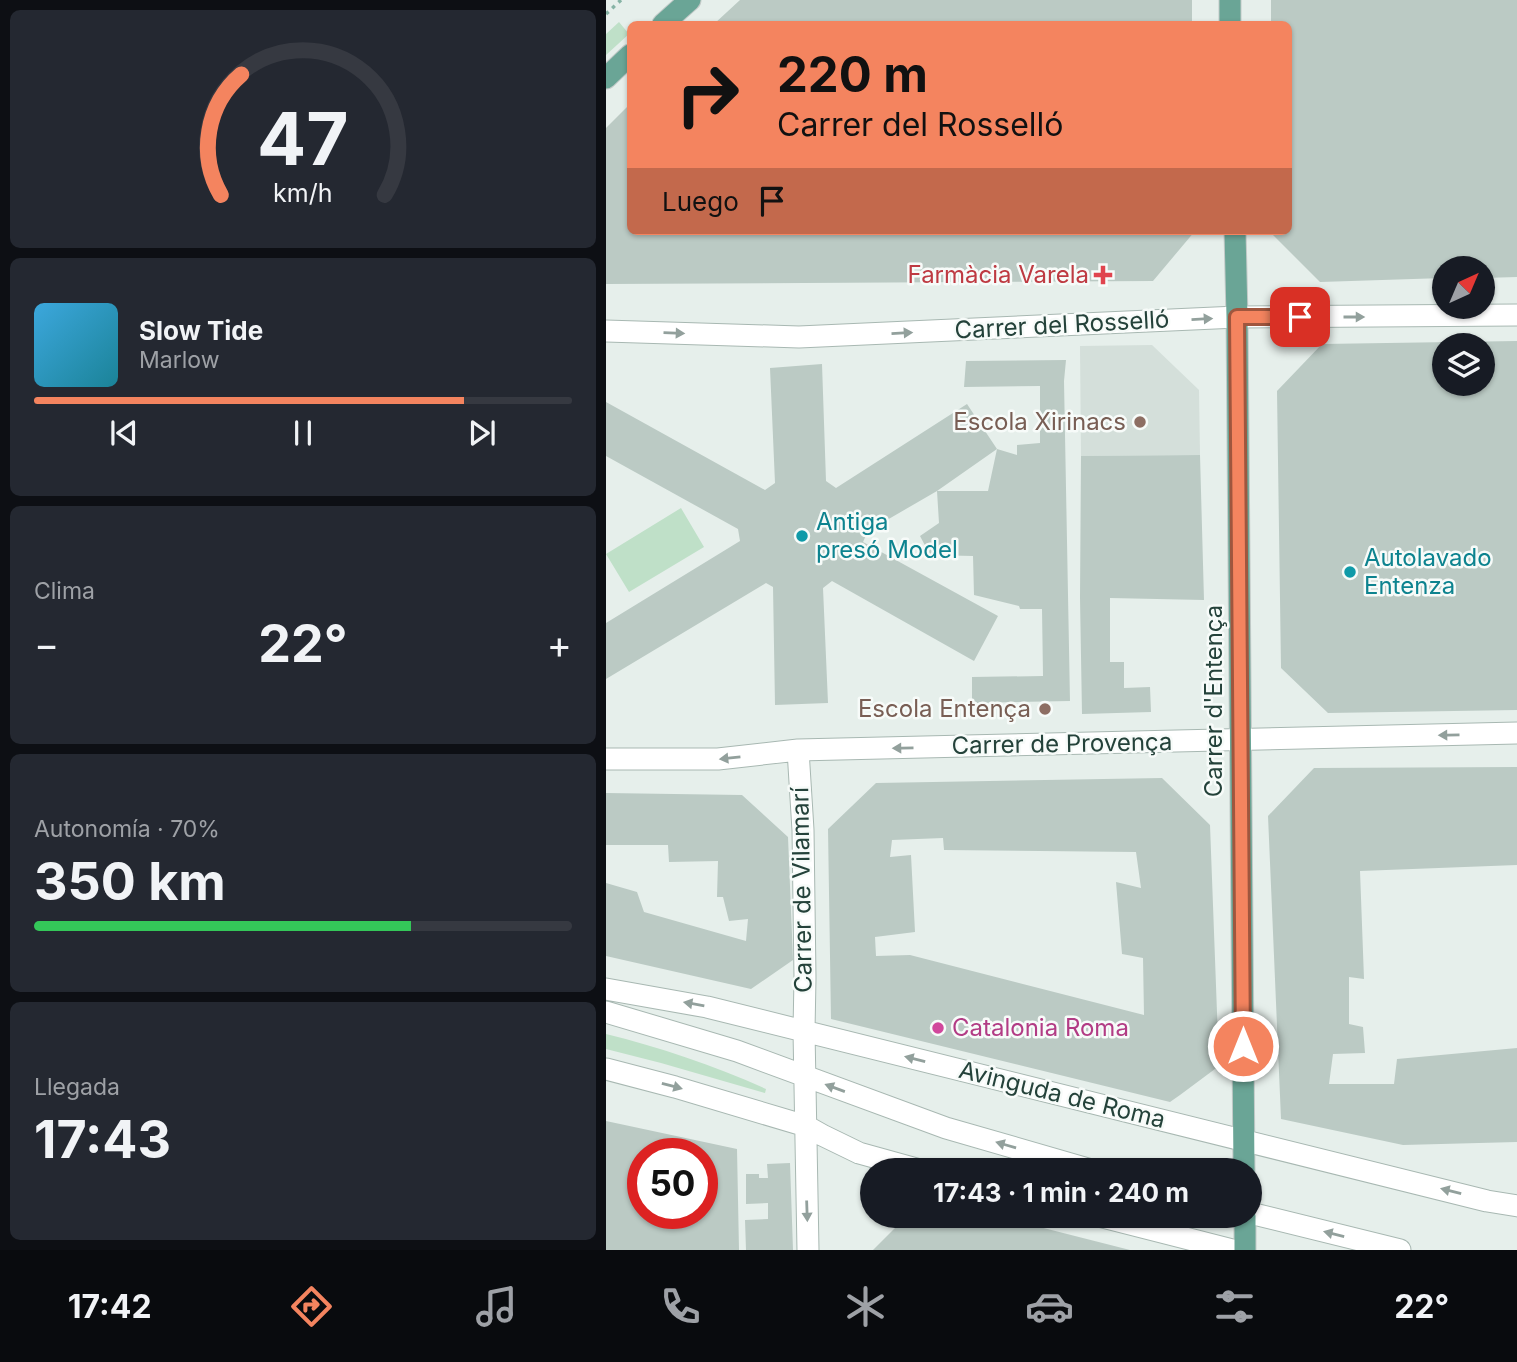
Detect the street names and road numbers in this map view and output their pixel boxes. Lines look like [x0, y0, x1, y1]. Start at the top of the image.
street label: Carrer del Rosselló [954, 304, 1170, 345]
street label: Carrer d'Entença [1199, 605, 1228, 797]
street label: Carrer de Provença [951, 727, 1173, 760]
street label: Carrer de Vilamarí [785, 787, 818, 993]
street label: Avinguda de Roma [956, 1055, 1168, 1134]

